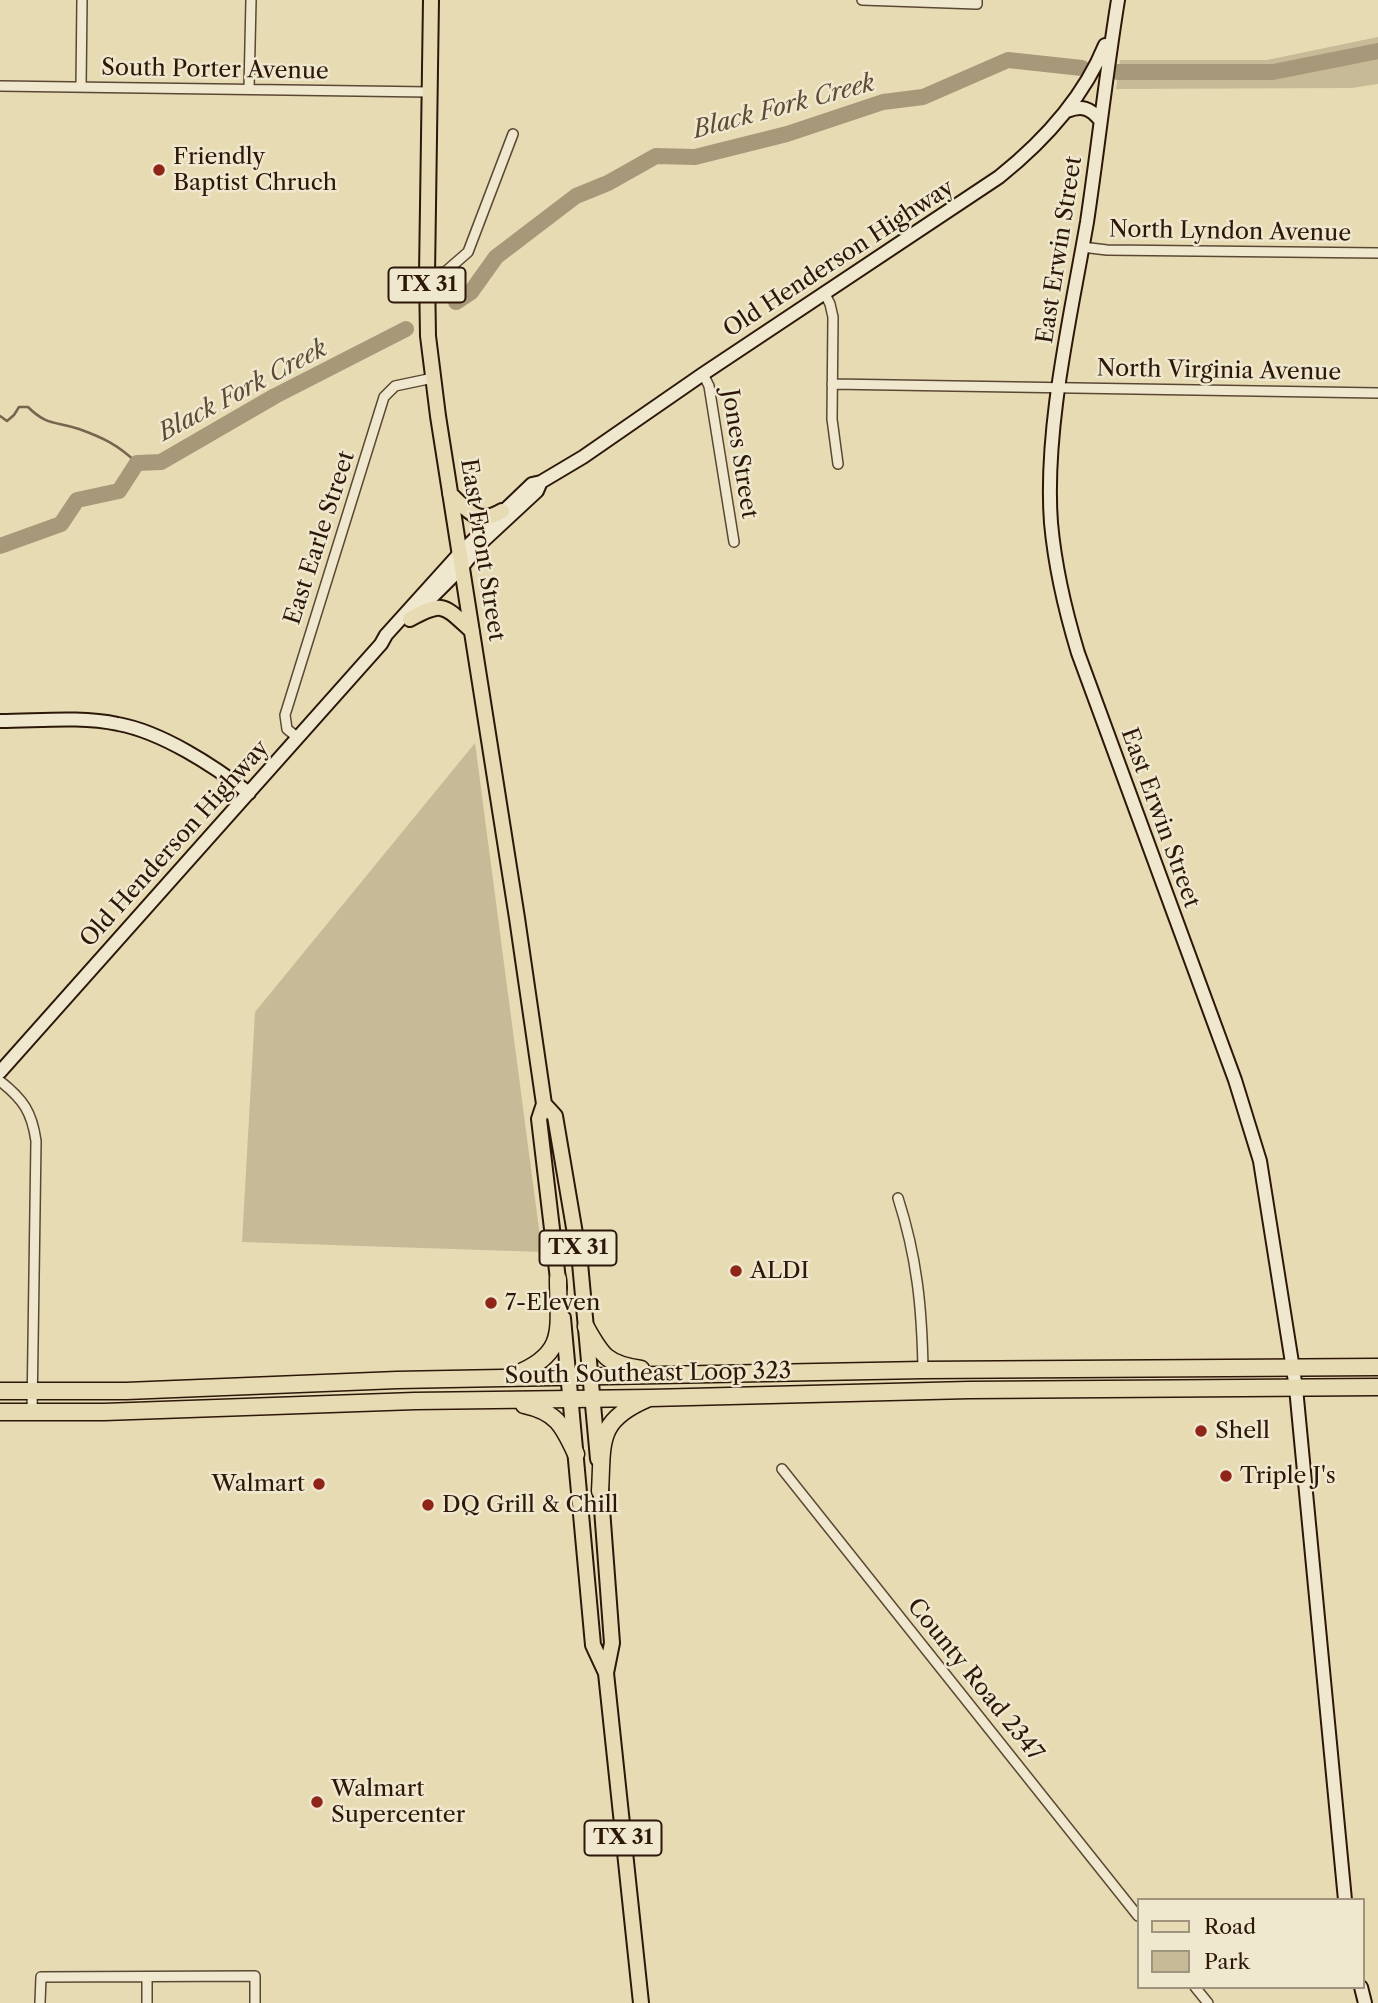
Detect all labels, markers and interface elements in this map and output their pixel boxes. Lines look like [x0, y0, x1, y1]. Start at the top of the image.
street label: South Porter Avenue [101, 54, 329, 86]
water label: Black Fork Creek [690, 69, 878, 145]
place label: Friendly Baptist Chruch [173, 143, 337, 197]
street label: East Erwin Street [1032, 154, 1088, 346]
marker: Friendly Baptist Chruch [151, 162, 167, 178]
street label: Old Henderson Highway [719, 174, 959, 344]
street label: North Lyndon Avenue [1109, 216, 1351, 248]
road number: TX 31 [388, 268, 466, 302]
water label: Black Fork Creek [154, 334, 332, 448]
street label: North Virginia Avenue [1096, 355, 1342, 387]
street label: Jones Street [715, 387, 763, 521]
street label: East Earle Street [279, 448, 361, 628]
street label: East Front Street [454, 457, 510, 643]
street label: East Erwin Street [1115, 724, 1205, 912]
street label: Old Henderson Highway [75, 735, 275, 953]
road number: TX 31 [540, 1230, 616, 1266]
place label: ALDI [750, 1257, 809, 1285]
marker: ALDI [728, 1263, 744, 1279]
place label: 7-Eleven [505, 1289, 600, 1317]
marker: 7-Eleven [483, 1295, 499, 1311]
street label: South Southeast Loop 323 [505, 1358, 791, 1390]
place label: Shell [1215, 1417, 1270, 1445]
marker: Shell [1193, 1423, 1209, 1439]
place label: Triple J's [1240, 1462, 1336, 1490]
marker: Triple J's [1218, 1468, 1234, 1484]
place label: Walmart [212, 1470, 305, 1498]
marker: Walmart [311, 1476, 327, 1492]
place label: DQ Grill & Chill [442, 1491, 618, 1519]
marker: DQ Grill & Chill [420, 1497, 436, 1513]
street label: County Road 2347 [901, 1593, 1049, 1767]
place label: Walmart Supercenter [331, 1775, 465, 1829]
marker: Walmart Supercenter [309, 1794, 325, 1810]
road number: TX 31 [584, 1820, 662, 1856]
legend [1136, 1898, 1364, 1989]
text: Road [1204, 1914, 1256, 1939]
text: Park [1204, 1949, 1250, 1974]

